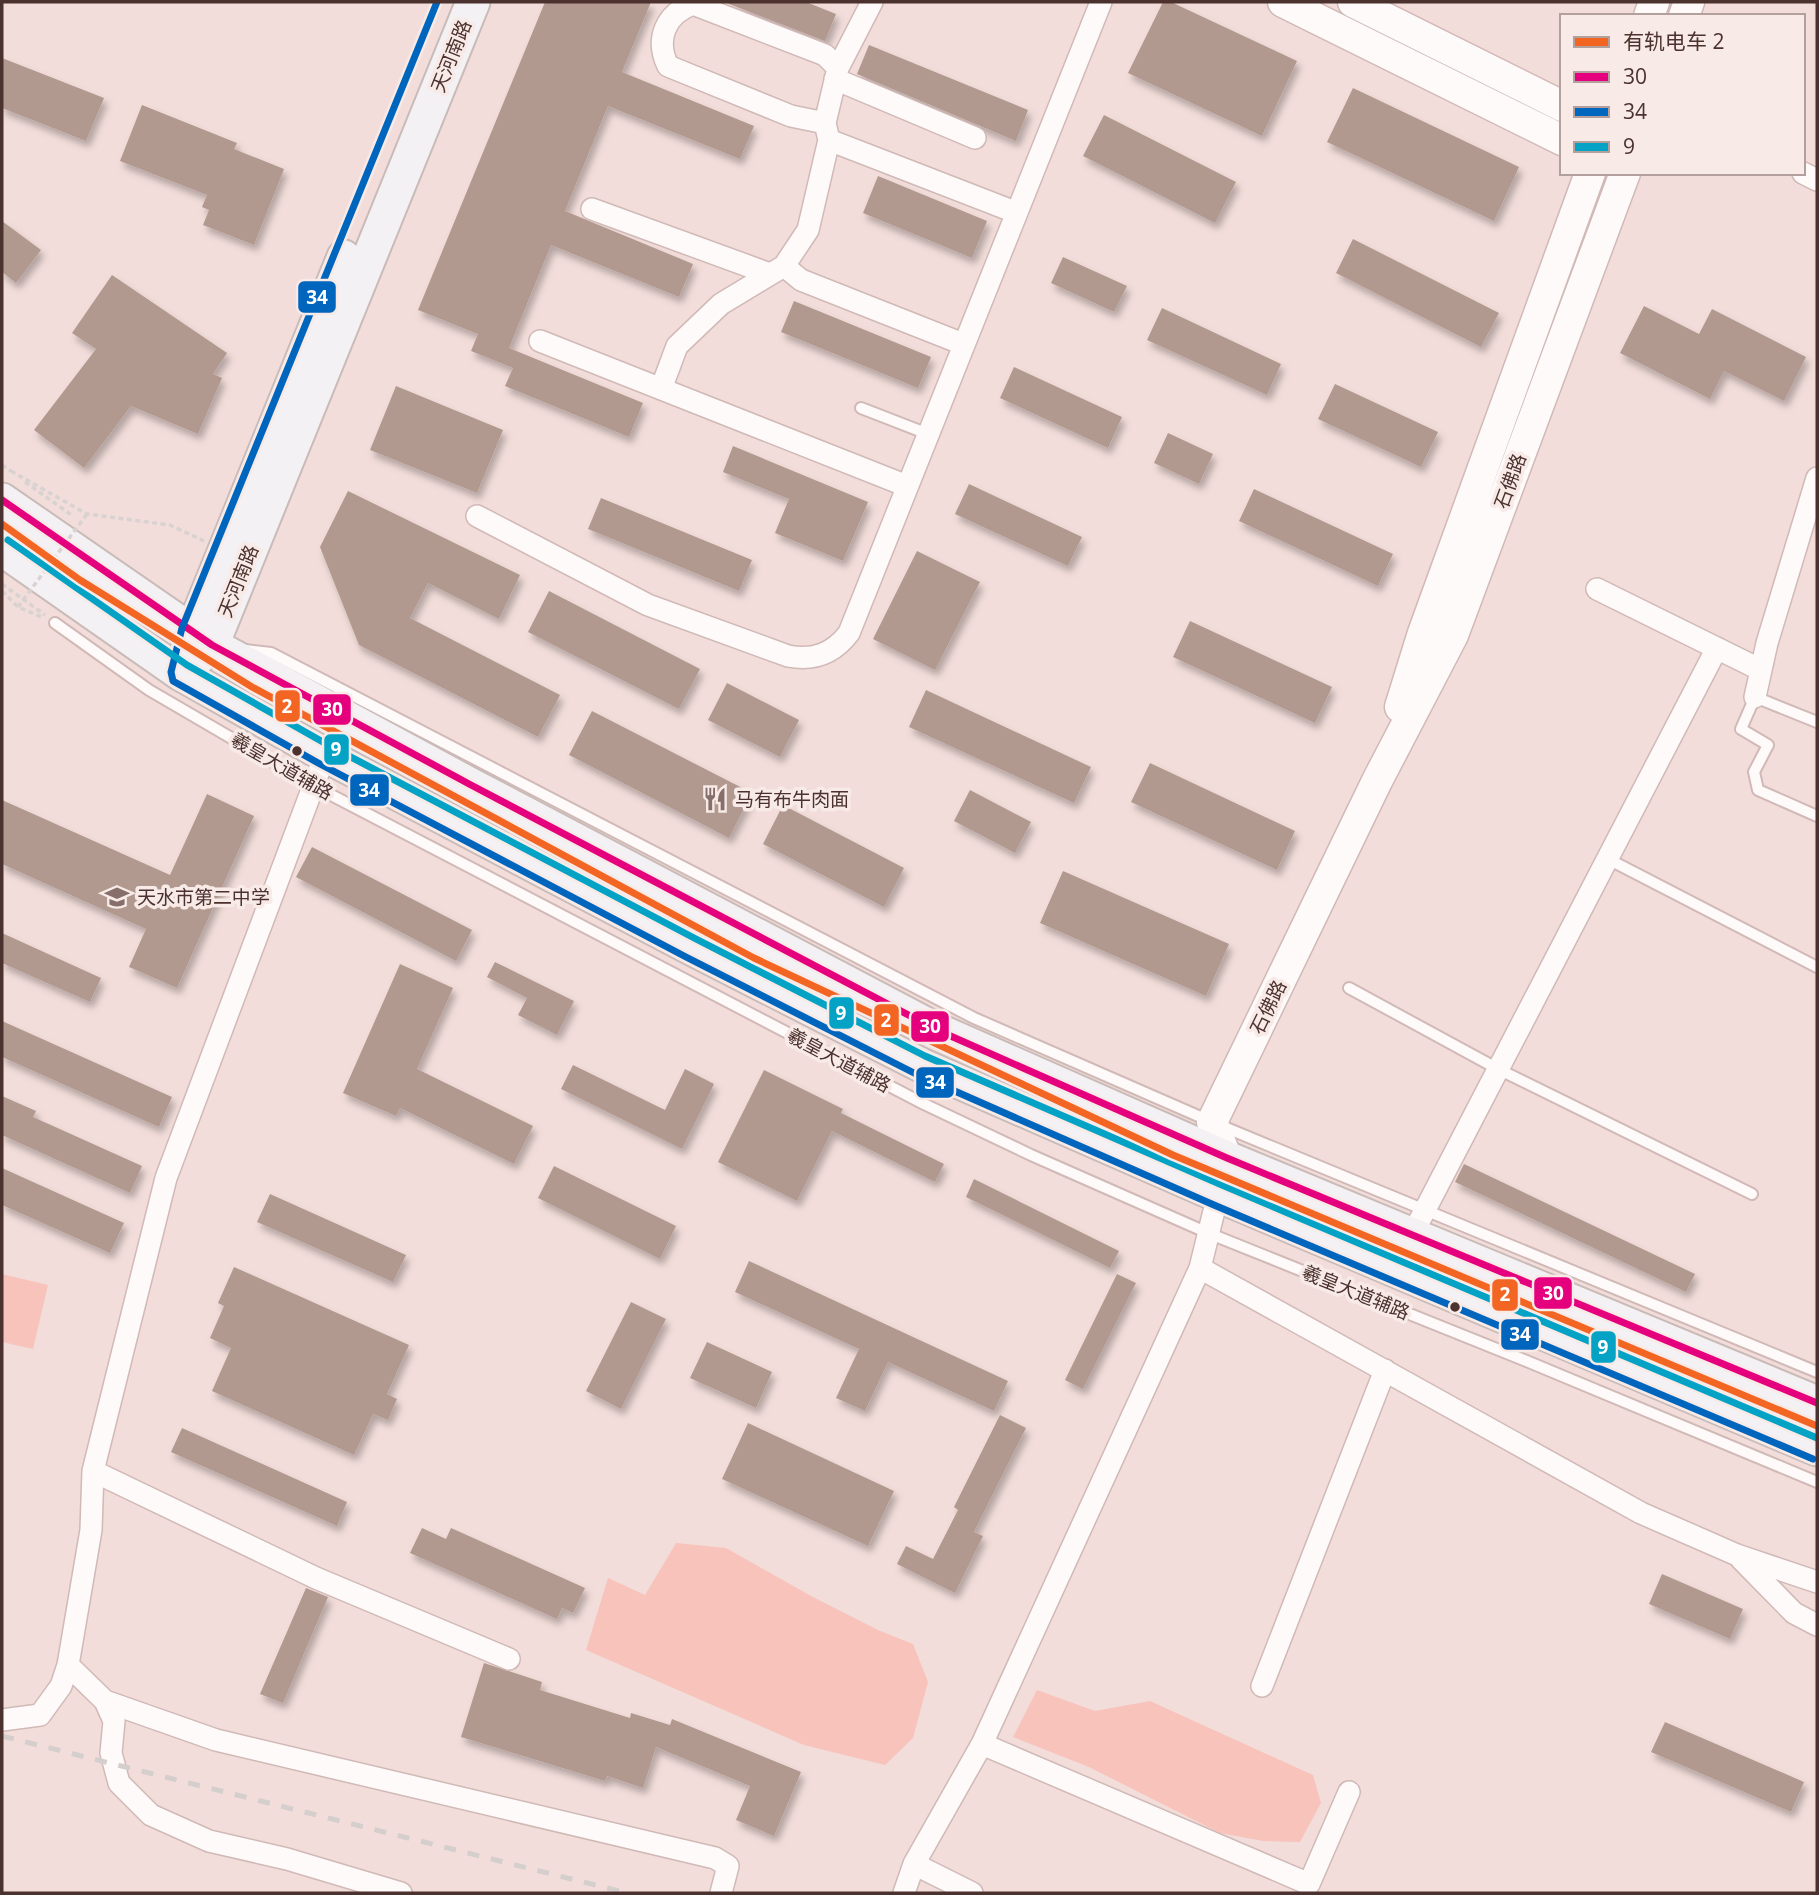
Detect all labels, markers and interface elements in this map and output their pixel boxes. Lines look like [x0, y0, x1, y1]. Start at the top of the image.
legend [1560, 14, 1805, 175]
street label: 天河南路 [425, 16, 477, 96]
text: 有轨电车 2 [1623, 27, 1724, 55]
text: 30 [1623, 62, 1647, 90]
text: 34 [1623, 97, 1647, 125]
text: 9 [1623, 132, 1635, 160]
line badge: 34 [297, 280, 337, 314]
text: 34 [306, 284, 328, 310]
street label: 石佛路 [1488, 450, 1532, 512]
street label: 天河南路 [212, 541, 264, 621]
line badge: 2 [274, 689, 301, 723]
text: 2 [282, 693, 293, 719]
line badge: 30 [312, 693, 352, 726]
text: 30 [321, 696, 343, 722]
street label: 羲皇大道辅路 [226, 726, 338, 806]
line badge: 9 [323, 733, 350, 766]
text: 9 [331, 736, 342, 762]
unlabelled marker [290, 744, 304, 758]
line badge: 34 [349, 773, 390, 807]
text: 34 [358, 777, 380, 803]
restaurant icon: 马有布牛肉面 [701, 785, 729, 813]
place label: 马有布牛肉面 [735, 786, 849, 812]
school or university icon: 天水市第二中学 [103, 883, 131, 911]
place label: 天水市第二中学 [137, 884, 270, 910]
street label: 石佛路 [1244, 976, 1292, 1038]
line badge: 9 [828, 996, 855, 1030]
text: 9 [836, 1000, 847, 1026]
line badge: 2 [873, 1003, 900, 1037]
text: 2 [881, 1007, 892, 1033]
line badge: 30 [910, 1010, 950, 1043]
text: 30 [919, 1013, 941, 1039]
street label: 羲皇大道辅路 [783, 1022, 895, 1098]
line badge: 34 [915, 1066, 955, 1099]
text: 34 [924, 1069, 946, 1095]
street label: 羲皇大道辅路 [1298, 1259, 1414, 1325]
line badge: 30 [1533, 1276, 1573, 1310]
line badge: 2 [1491, 1278, 1519, 1312]
text: 30 [1542, 1280, 1564, 1306]
text: 2 [1500, 1281, 1511, 1307]
unlabelled marker [1448, 1300, 1462, 1314]
line badge: 34 [1500, 1318, 1540, 1351]
text: 34 [1509, 1321, 1531, 1347]
line badge: 9 [1590, 1330, 1617, 1364]
text: 9 [1598, 1334, 1609, 1360]

